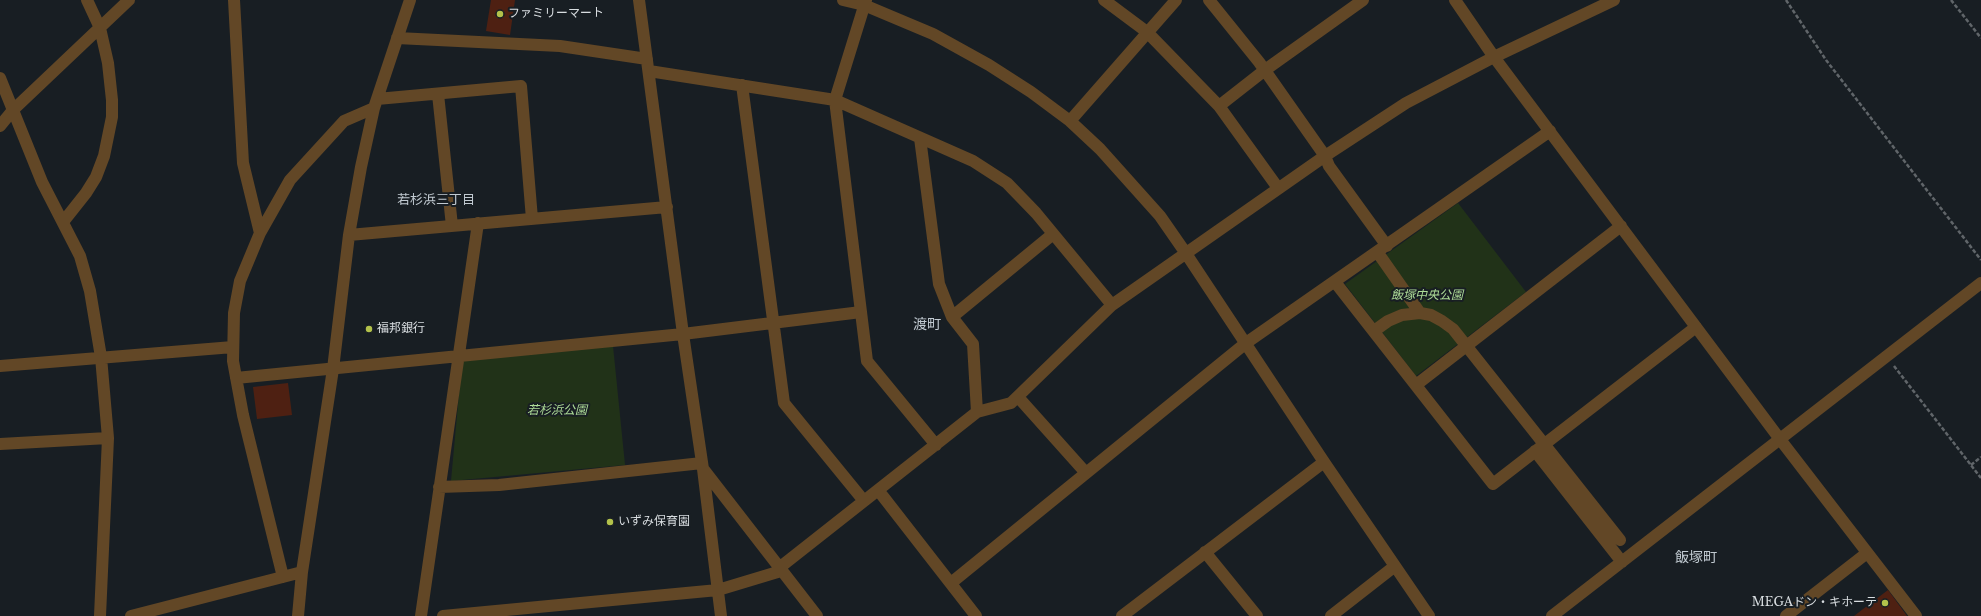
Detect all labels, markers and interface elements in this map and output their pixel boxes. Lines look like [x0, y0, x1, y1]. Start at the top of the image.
place label: ファミリーマート [508, 7, 604, 21]
marker: ファミリーマート [495, 9, 505, 19]
district label: 若杉浜三丁目 [397, 192, 475, 208]
park label: 飯塚中央公園 [1391, 289, 1463, 303]
district label: 渡町 [913, 317, 941, 333]
place label: 福邦銀行 [377, 322, 425, 336]
marker: 福邦銀行 [364, 324, 374, 334]
park label: 若杉浜公園 [527, 404, 587, 418]
place label: いずみ保育園 [618, 515, 690, 529]
marker: いずみ保育園 [605, 517, 615, 527]
district label: 飯塚町 [1675, 550, 1717, 566]
place label: MEGAドン・キホーテ [1752, 596, 1877, 610]
marker: MEGAドン・キホーテ [1880, 598, 1890, 608]

